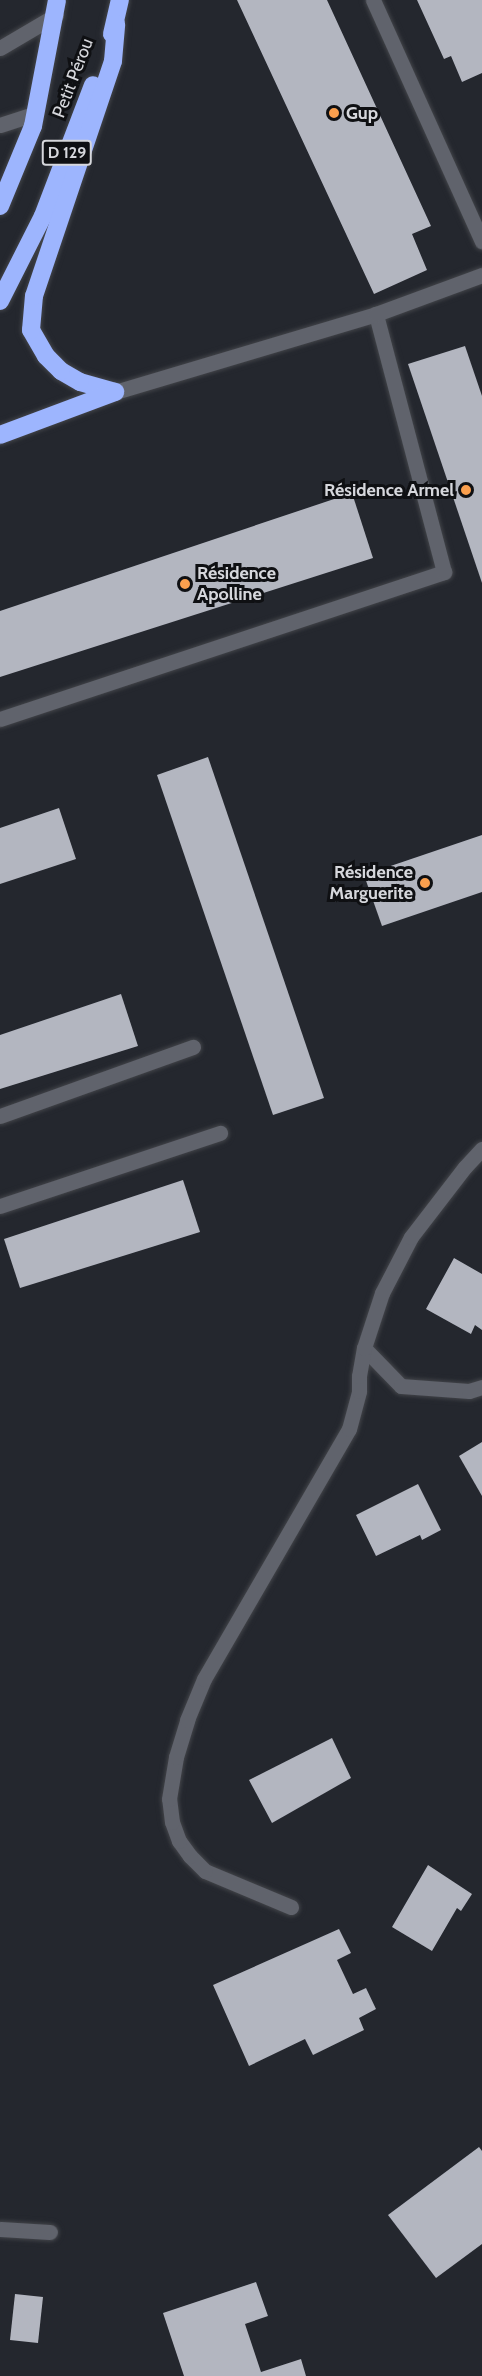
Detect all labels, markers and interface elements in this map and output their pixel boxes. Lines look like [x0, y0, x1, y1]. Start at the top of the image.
street label: Petit Pérou [48, 35, 98, 121]
place label: Gup [346, 102, 378, 124]
marker: Gup [327, 106, 341, 120]
road number: D 129 [42, 140, 92, 166]
place label: Résidence Armel [324, 479, 454, 501]
marker: Résidence Armel [459, 483, 473, 497]
place label: Résidence Apolline [197, 563, 276, 606]
marker: Résidence Apolline [178, 577, 192, 591]
place label: Résidence Marguerite [329, 862, 413, 904]
marker: Résidence Marguerite [418, 876, 432, 890]

